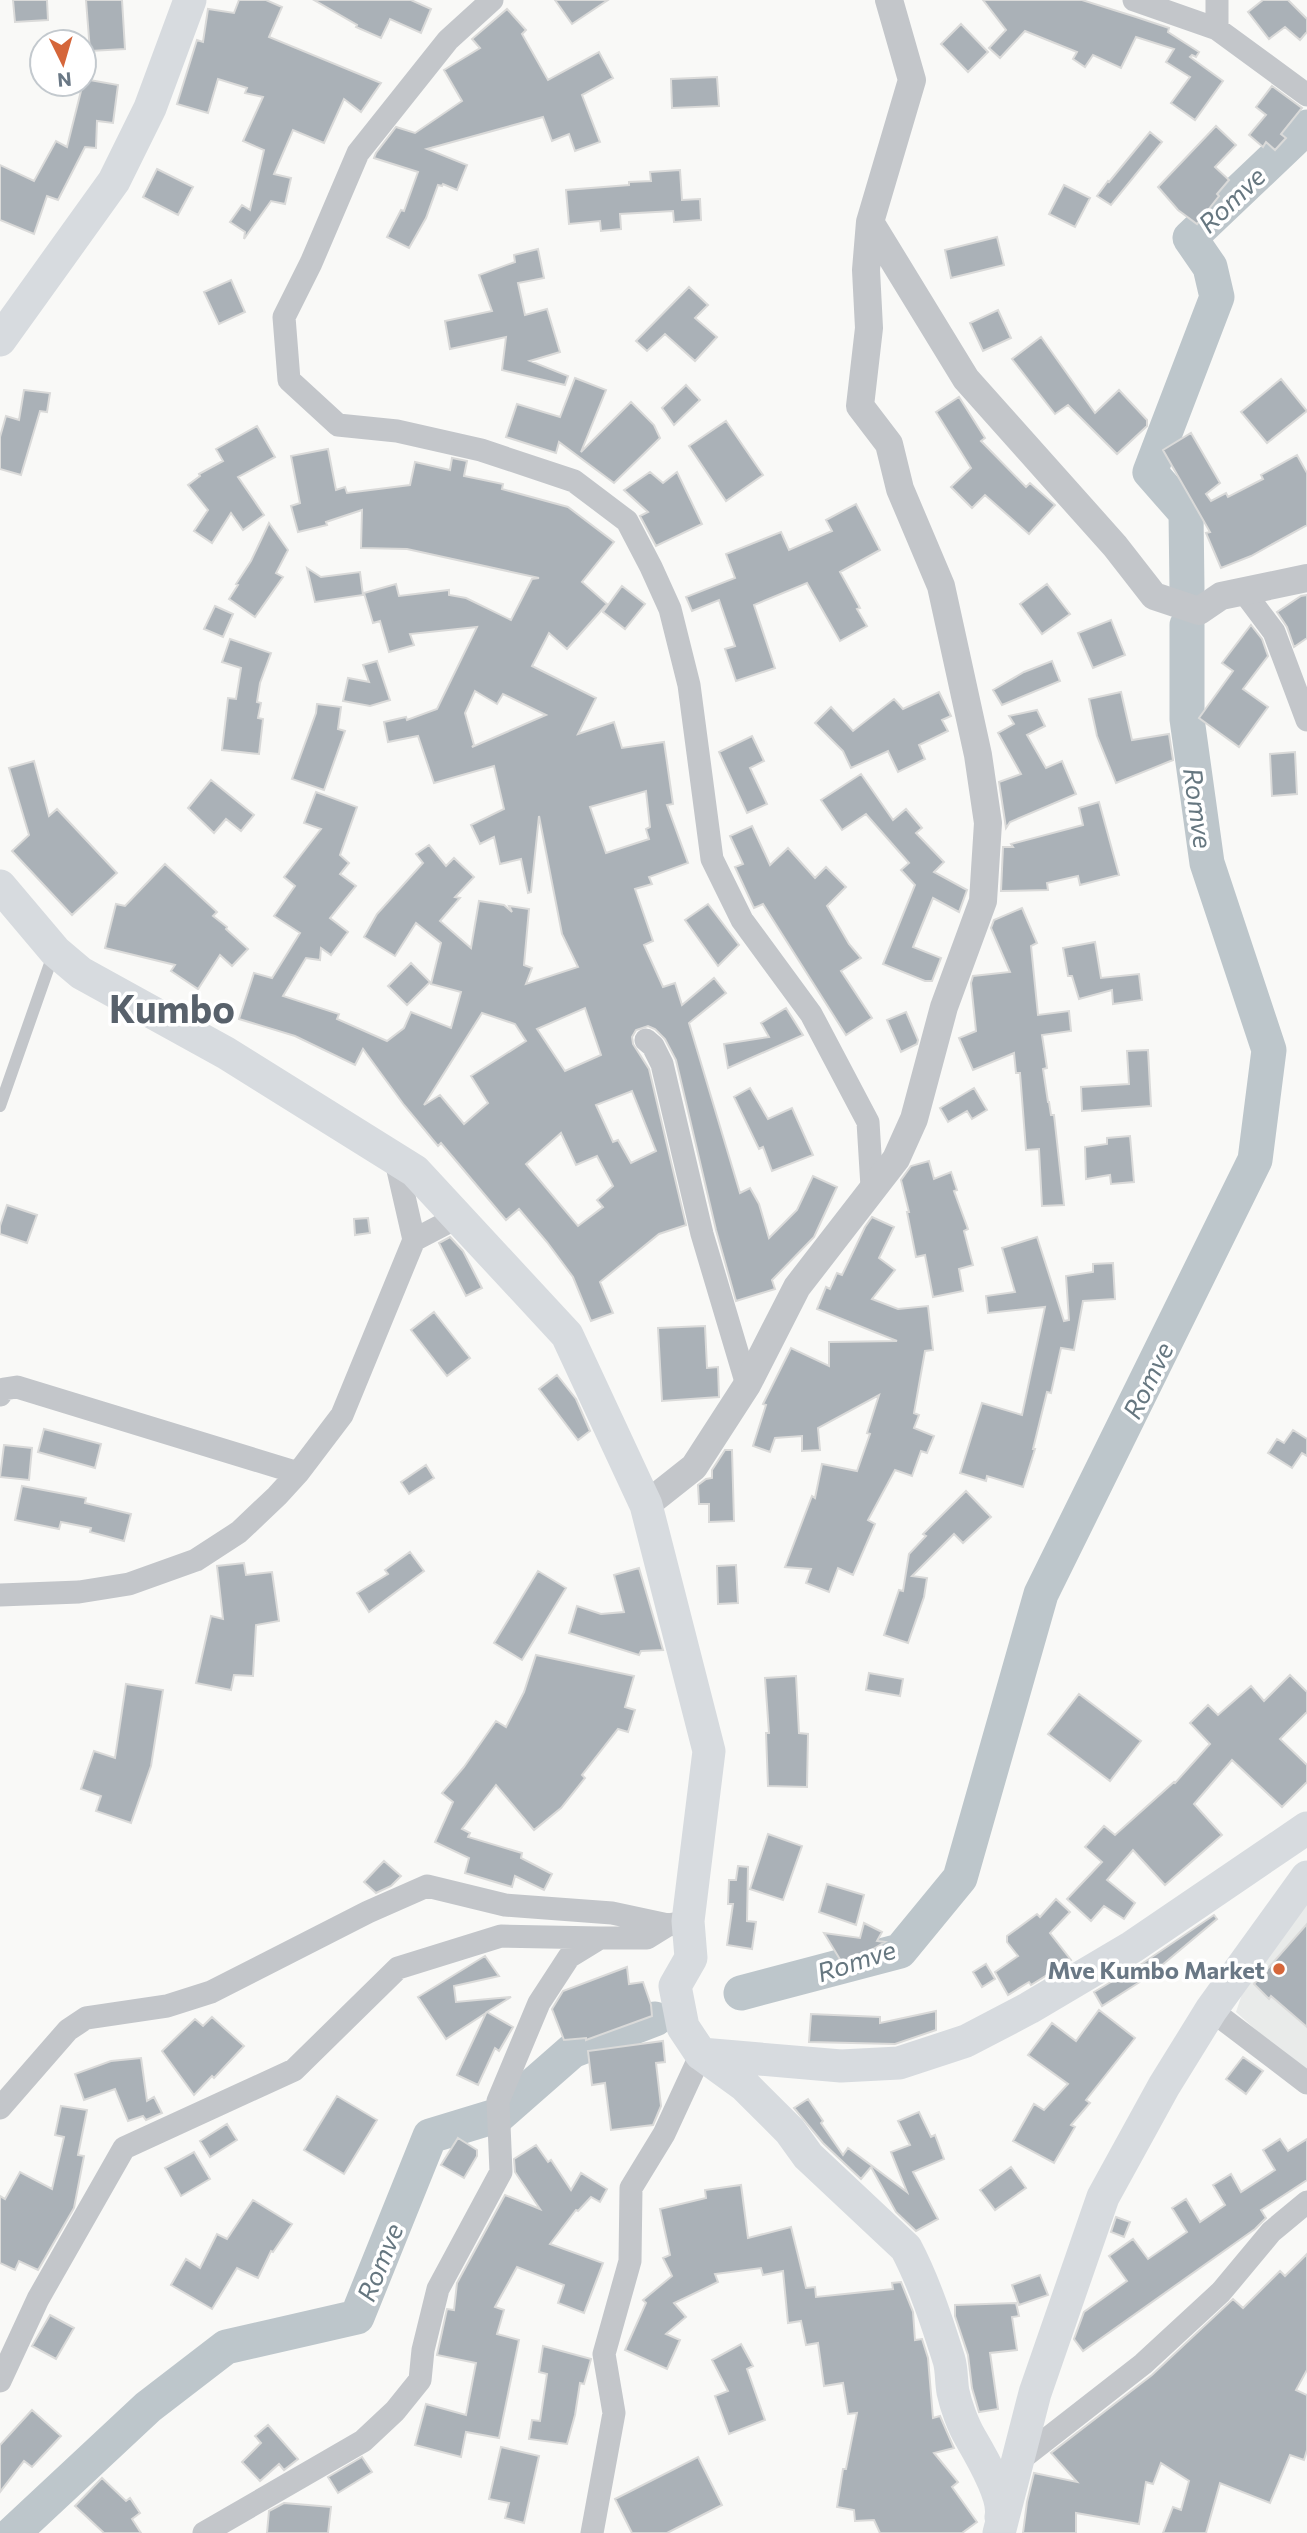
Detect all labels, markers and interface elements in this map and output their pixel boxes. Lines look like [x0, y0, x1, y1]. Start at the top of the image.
north arrow [28, 28, 98, 98]
text: N [56, 68, 73, 93]
water label: Romve [1191, 160, 1271, 238]
water label: Romve [1178, 766, 1220, 851]
district label: Kumbo [109, 984, 235, 1031]
water label: Romve [1115, 1337, 1179, 1423]
water label: Romve [813, 1933, 900, 1987]
place label: Mve Kumbo Market [1048, 1955, 1265, 1984]
marker: Mve Kumbo Market [1271, 1961, 1287, 1977]
water label: Romve [349, 2218, 409, 2305]

